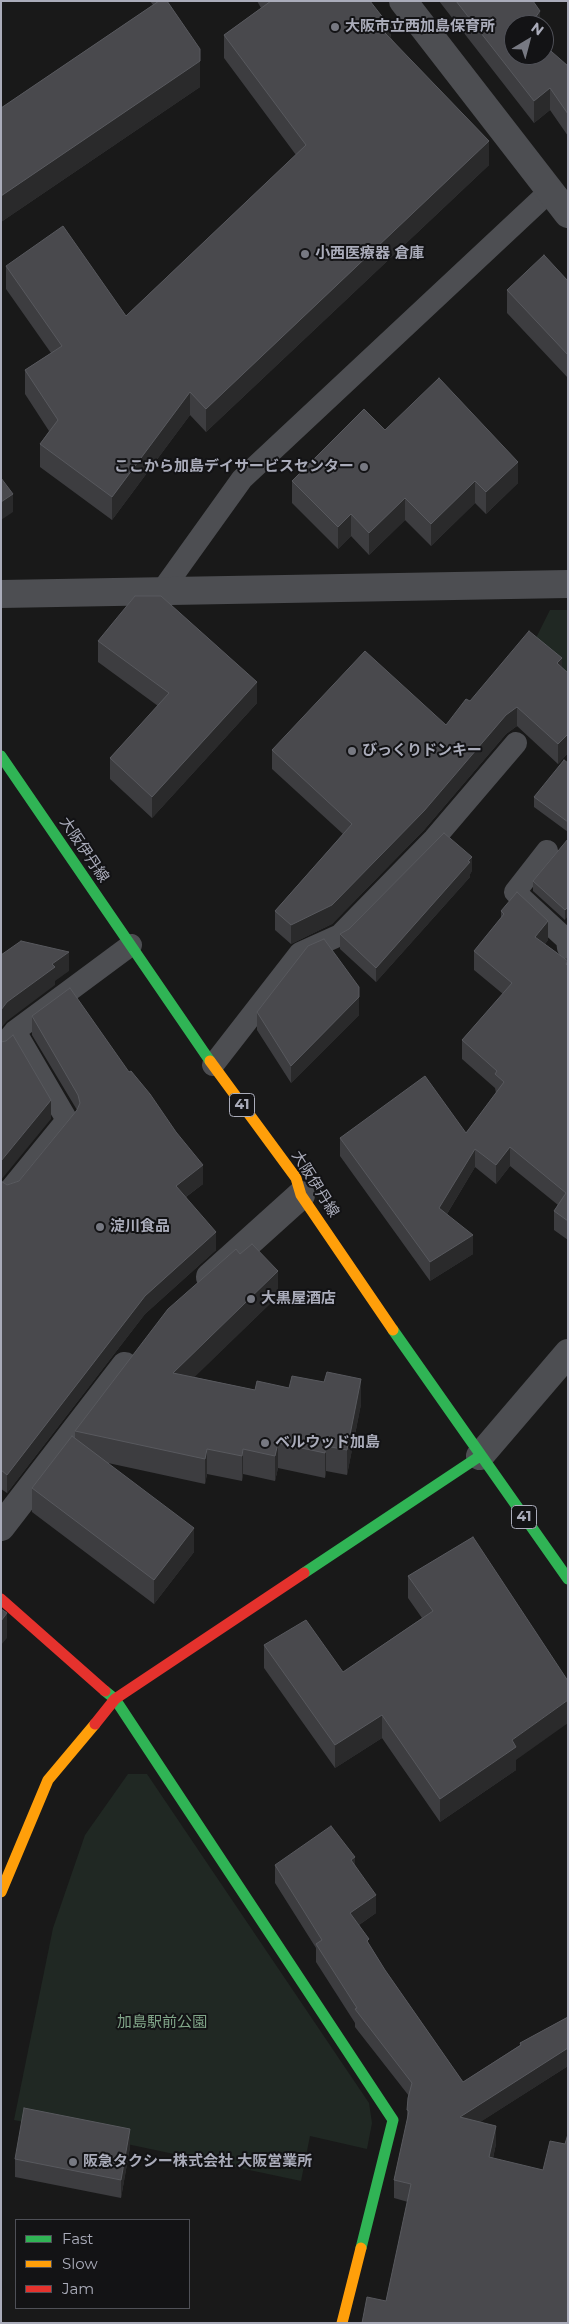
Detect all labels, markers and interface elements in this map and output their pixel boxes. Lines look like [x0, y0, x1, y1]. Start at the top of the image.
north arrow [504, 15, 554, 65]
place label: 大阪市立西加島保育所 [345, 18, 495, 36]
text: N [527, 18, 547, 39]
marker: 大阪市立西加島保育所 [329, 21, 341, 33]
place label: 小西医療器 倉庫 [315, 245, 424, 263]
marker: 小西医療器 倉庫 [299, 248, 311, 260]
place label: ここから加島デイサービスセンター [114, 458, 354, 476]
marker: ここから加島デイサービスセンター [358, 461, 370, 473]
place label: びっくりドンキー [362, 742, 482, 760]
marker: びっくりドンキー [346, 745, 358, 757]
street label: 大阪伊丹線 [56, 814, 112, 886]
road number: 41 [230, 1094, 254, 1116]
street label: 大阪伊丹線 [287, 1147, 343, 1221]
place label: 淀川食品 [110, 1218, 170, 1236]
marker: 淀川食品 [94, 1221, 106, 1233]
place label: 大黒屋酒店 [261, 1290, 336, 1308]
marker: 大黒屋酒店 [245, 1293, 257, 1305]
place label: ベルウッド加島 [275, 1434, 380, 1452]
marker: ベルウッド加島 [259, 1437, 271, 1449]
road number: 41 [512, 1505, 536, 1528]
park label: 加島駅前公園 [117, 2014, 207, 2032]
place label: 阪急タクシー株式会社 大阪営業所 [83, 2153, 312, 2171]
marker: 阪急タクシー株式会社 大阪営業所 [67, 2156, 79, 2168]
legend [15, 2219, 190, 2309]
text: Fast [62, 2229, 93, 2248]
text: Slow [62, 2254, 98, 2273]
text: Jam [62, 2279, 94, 2298]

